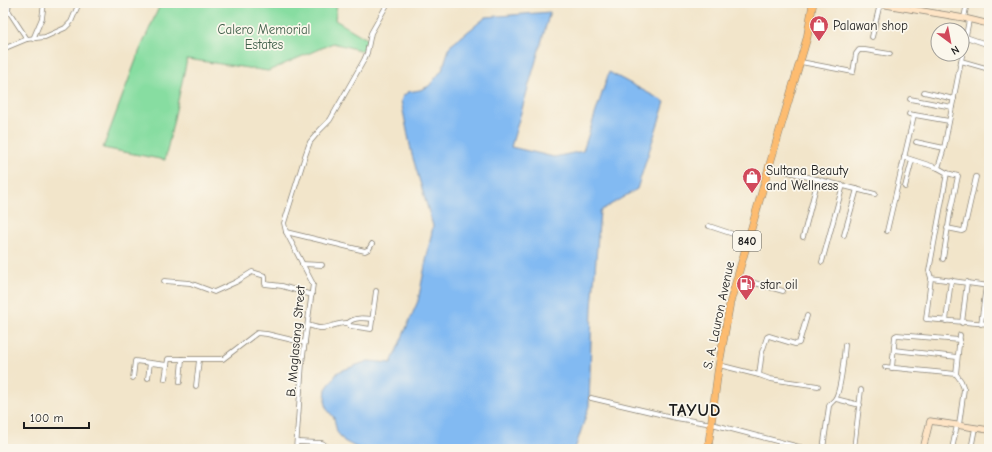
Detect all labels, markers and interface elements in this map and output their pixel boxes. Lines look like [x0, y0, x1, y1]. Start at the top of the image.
shop icon: Palawan shop [808, 14, 830, 42]
place label: Palawan shop [833, 18, 908, 33]
park label: Calero Memorial Estates [218, 22, 310, 52]
north arrow [930, 22, 970, 62]
text: N [949, 43, 962, 57]
place label: Sultana Beauty and Wellness [766, 163, 849, 193]
shop icon: Sultana Beauty and Wellness [741, 166, 763, 194]
road number: 840 [733, 231, 761, 251]
street label: S. A. Lauron Avenue [700, 259, 737, 370]
fuel station icon: star oil [735, 273, 757, 301]
place label: star oil [760, 277, 798, 292]
street label: B. Maglasang Street [283, 284, 308, 397]
district label: TAYUD [669, 401, 721, 420]
scale bar [24, 404, 89, 430]
text: 100 m [30, 411, 63, 425]

